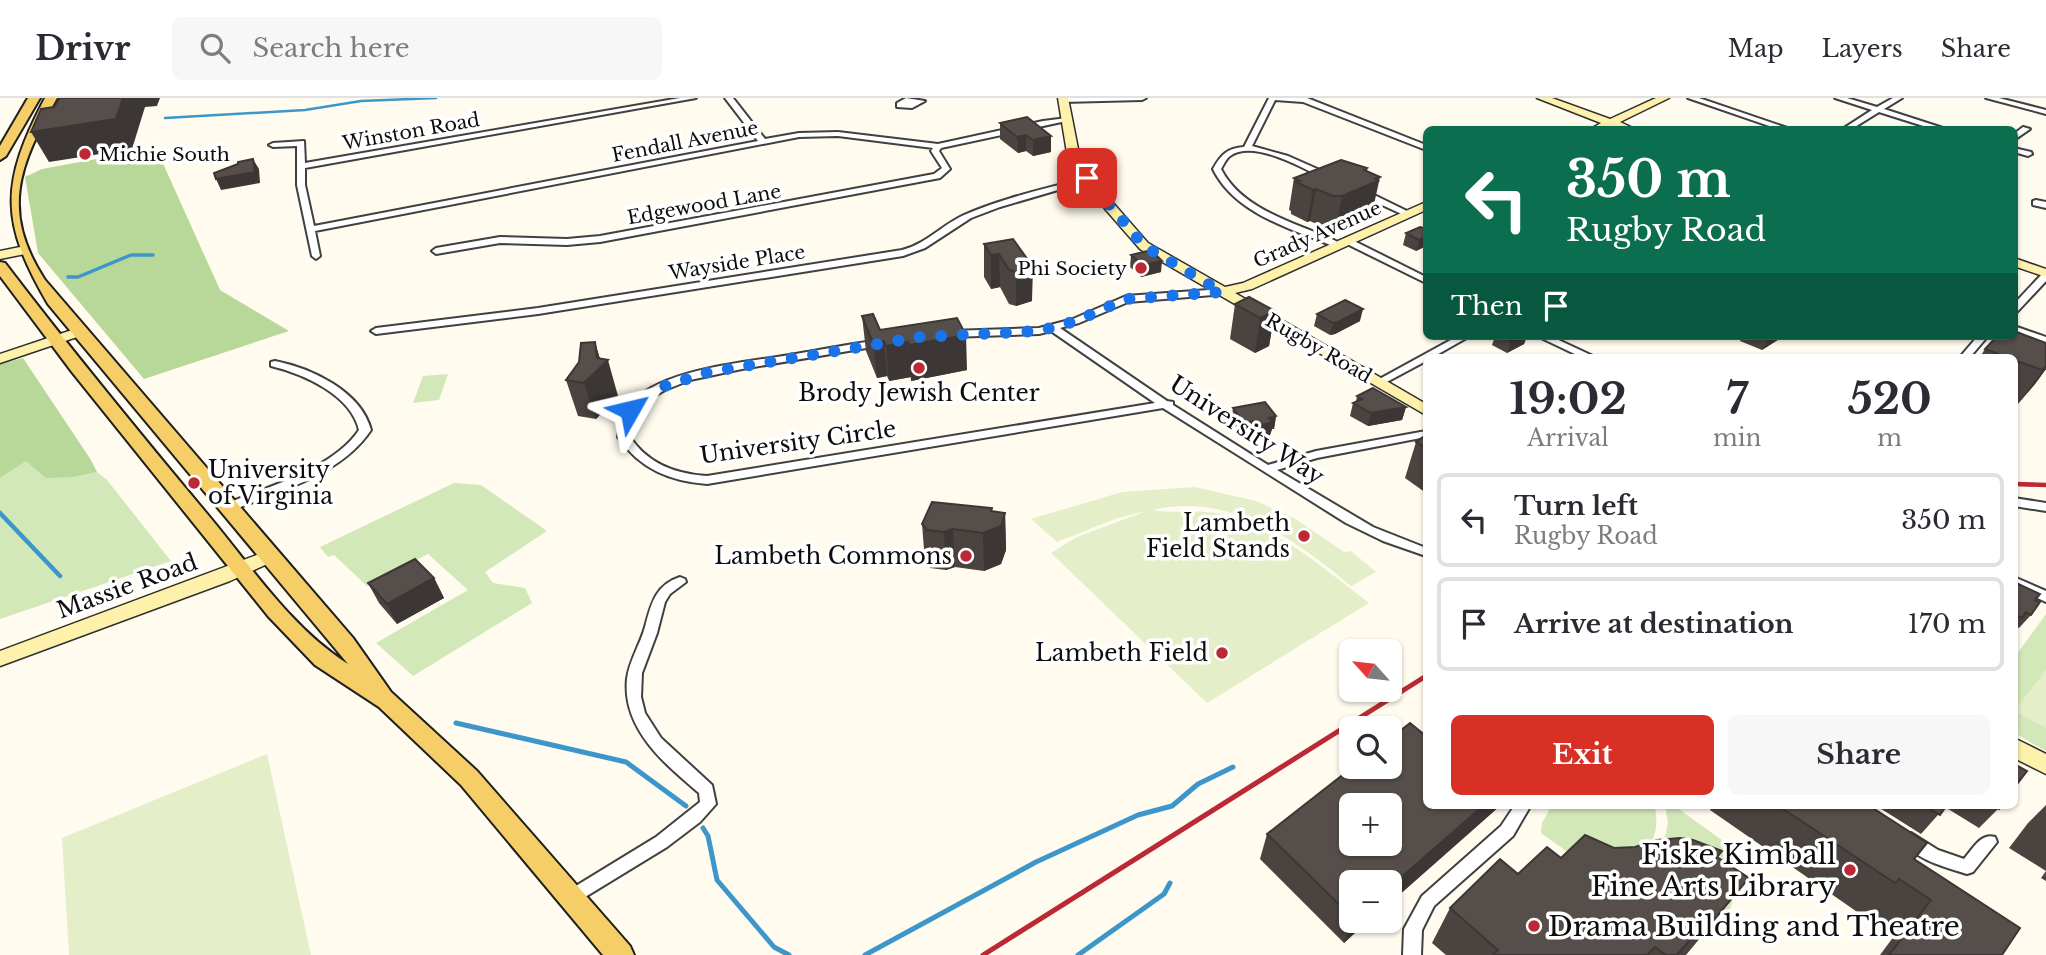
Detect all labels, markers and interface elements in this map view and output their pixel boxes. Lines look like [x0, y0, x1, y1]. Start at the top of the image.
search box [172, 17, 662, 80]
text: Drivr [35, 28, 130, 69]
icon: search [196, 29, 234, 67]
text: Search here [252, 32, 410, 64]
text: Map [1728, 34, 1784, 63]
text: Layers [1822, 34, 1903, 63]
text: Share [1941, 34, 2011, 63]
street label: Winston Road [340, 108, 482, 155]
street label: Fendall Avenue [610, 116, 760, 167]
place label: Michie South [99, 143, 230, 166]
marker: Michie South [77, 146, 93, 162]
pin [1057, 148, 1117, 208]
text: 350 m [1566, 149, 1731, 210]
icon: left [1451, 154, 1542, 245]
icon: arrive [1068, 159, 1106, 197]
street label: Edgewood Lane [625, 180, 783, 229]
street label: Grady Avenue [1250, 196, 1385, 273]
text: Rugby Road [1566, 210, 1766, 250]
street label: Wayside Place [666, 240, 807, 285]
place label: Phi Society [1017, 257, 1127, 280]
marker: Phi Society [1133, 260, 1149, 276]
icon: arrive [1537, 287, 1575, 325]
text: Then [1451, 290, 1523, 322]
street label: Rugby Road [1262, 309, 1376, 388]
marker: Brody Jewish Center [911, 360, 927, 376]
street label: University Way [1164, 370, 1330, 491]
position arrow [593, 373, 667, 447]
text: 19:02 [1509, 373, 1627, 425]
text: 7 [1726, 373, 1748, 425]
text: 520 [1848, 373, 1932, 425]
place label: Brody Jewish Center [798, 379, 1040, 407]
street label: University Circle [698, 414, 898, 470]
text: Arrival [1527, 424, 1609, 452]
text: min [1713, 424, 1761, 452]
text: m [1877, 424, 1902, 452]
place label: University of Virginia [208, 456, 333, 510]
marker: University of Virginia [186, 475, 202, 491]
text: Turn left [1514, 490, 1638, 522]
icon: left [1455, 501, 1493, 539]
text: 350 m [1901, 504, 1986, 536]
place label: Lambeth Field Stands [1146, 509, 1290, 563]
text: Rugby Road [1514, 522, 1658, 550]
marker: Lambeth Field Stands [1296, 528, 1312, 544]
place label: Lambeth Commons [714, 542, 952, 570]
street label: Massie Road [53, 548, 201, 624]
marker: Lambeth Commons [958, 548, 974, 564]
icon: arrive [1455, 605, 1493, 643]
text: Arrive at destination [1514, 608, 1794, 640]
text: 170 m [1907, 608, 1986, 640]
place label: Lambeth Field [1035, 639, 1208, 667]
north arrow [1339, 639, 1402, 702]
map controls [1339, 639, 1402, 933]
marker: Lambeth Field [1214, 645, 1230, 661]
button: Exit [1451, 715, 1714, 795]
button: Share [1728, 715, 1990, 795]
button: search [1339, 716, 1402, 779]
button: + [1339, 793, 1402, 856]
place label: Fiske Kimball Fine Arts Library [1591, 837, 1836, 904]
marker: Fiske Kimball Fine Arts Library [1842, 862, 1858, 878]
button: − [1339, 870, 1402, 933]
place label: Drama Building and Theatre [1548, 909, 1960, 944]
marker: Drama Building and Theatre [1526, 918, 1542, 934]

